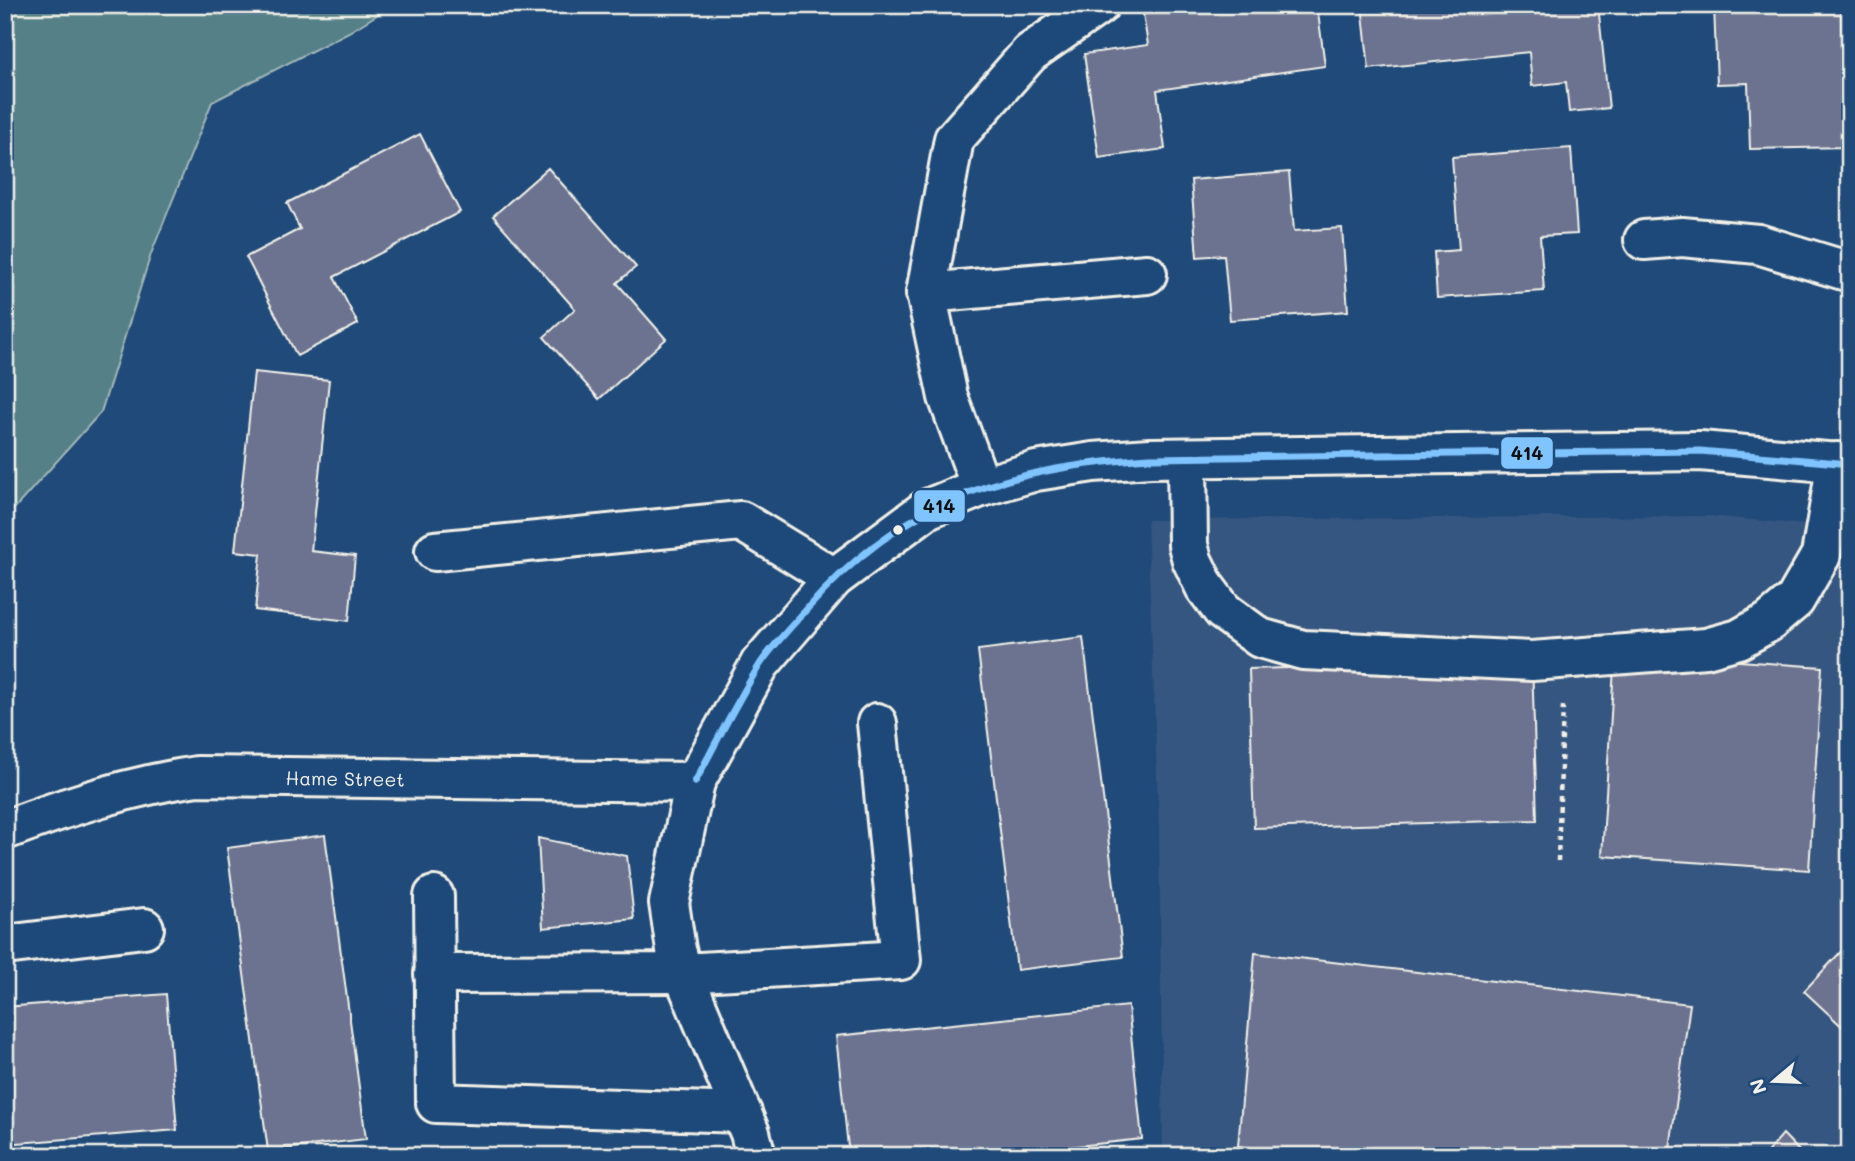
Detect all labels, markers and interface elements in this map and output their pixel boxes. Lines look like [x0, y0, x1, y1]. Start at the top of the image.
line badge: 414 [1500, 436, 1554, 470]
text: 414 [1511, 440, 1543, 465]
line badge: 414 [913, 489, 966, 523]
text: 414 [923, 493, 955, 518]
unlabelled marker [891, 523, 905, 537]
street label: Hame Street [286, 765, 405, 791]
north arrow [1740, 1046, 1810, 1116]
text: N [1743, 1076, 1772, 1098]

